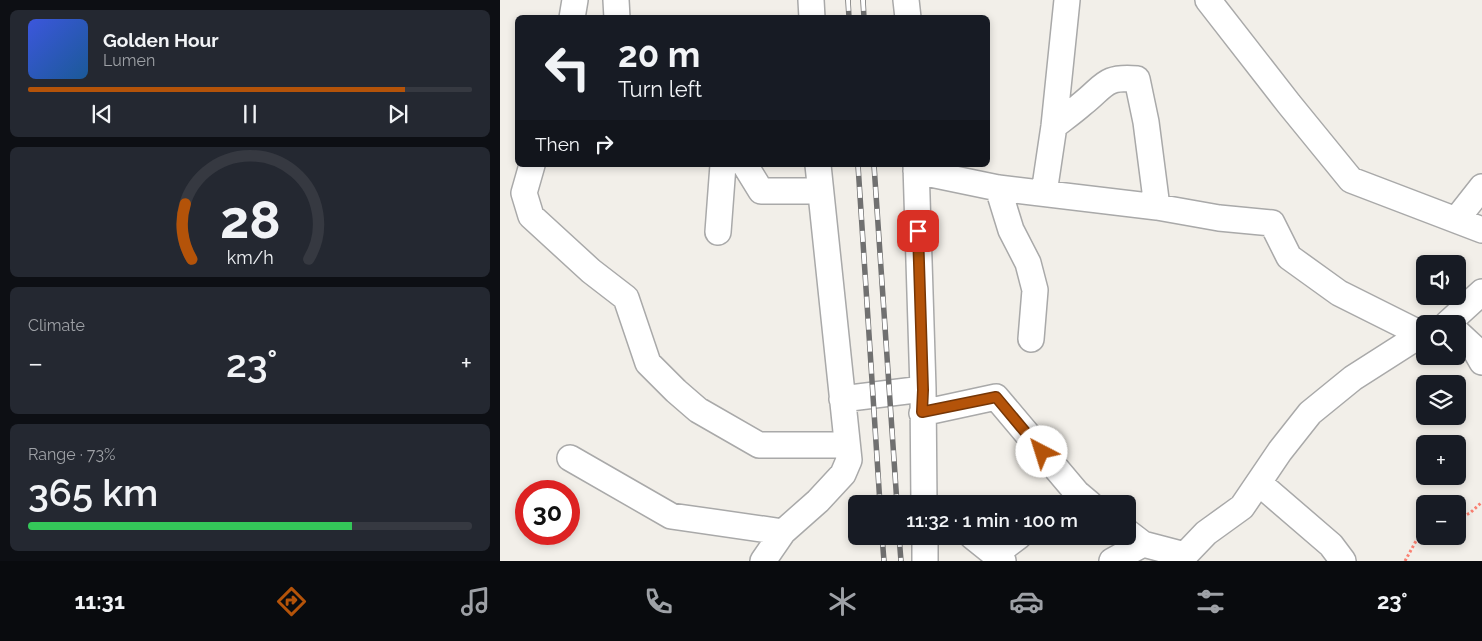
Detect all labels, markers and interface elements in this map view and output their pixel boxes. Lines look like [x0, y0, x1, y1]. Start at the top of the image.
text: Golden Hour [103, 29, 219, 51]
text: 20 m [618, 34, 700, 75]
icon: left [535, 35, 600, 100]
text: Lumen [103, 51, 155, 70]
text: Turn left [618, 76, 702, 102]
icon: previous [88, 100, 116, 128]
icon: pause [236, 100, 264, 128]
icon: next [384, 100, 412, 128]
icon: right [590, 130, 618, 158]
text: Then [535, 133, 580, 155]
text: 28 [220, 189, 280, 250]
pin [897, 210, 939, 252]
icon: arrive [904, 217, 932, 245]
text: km/h [226, 247, 274, 268]
map controls [1416, 255, 1466, 545]
button: sound [1416, 255, 1466, 305]
button: search [1416, 315, 1466, 365]
text: Climate [28, 316, 85, 335]
text: 23° [226, 341, 278, 386]
text: − [28, 347, 43, 380]
text: + [460, 347, 472, 380]
button: layers [1416, 375, 1466, 425]
position arrow [1015, 425, 1067, 477]
button: + [1416, 435, 1466, 485]
text: Range · 73% [28, 445, 115, 464]
text: 365 km [28, 470, 158, 515]
speed limit sign: 30 [515, 480, 580, 545]
button: − [1416, 495, 1466, 545]
text: 11:32 · 1 min · 100 m [906, 509, 1078, 531]
icon: directions [274, 584, 309, 619]
icon: music [458, 584, 493, 619]
icon: phone [641, 584, 676, 619]
icon: climate [825, 584, 860, 619]
icon: car [1009, 584, 1044, 619]
icon: filters [1193, 584, 1228, 619]
text: 11:31 [74, 588, 125, 614]
text: 23° [1377, 588, 1408, 614]

